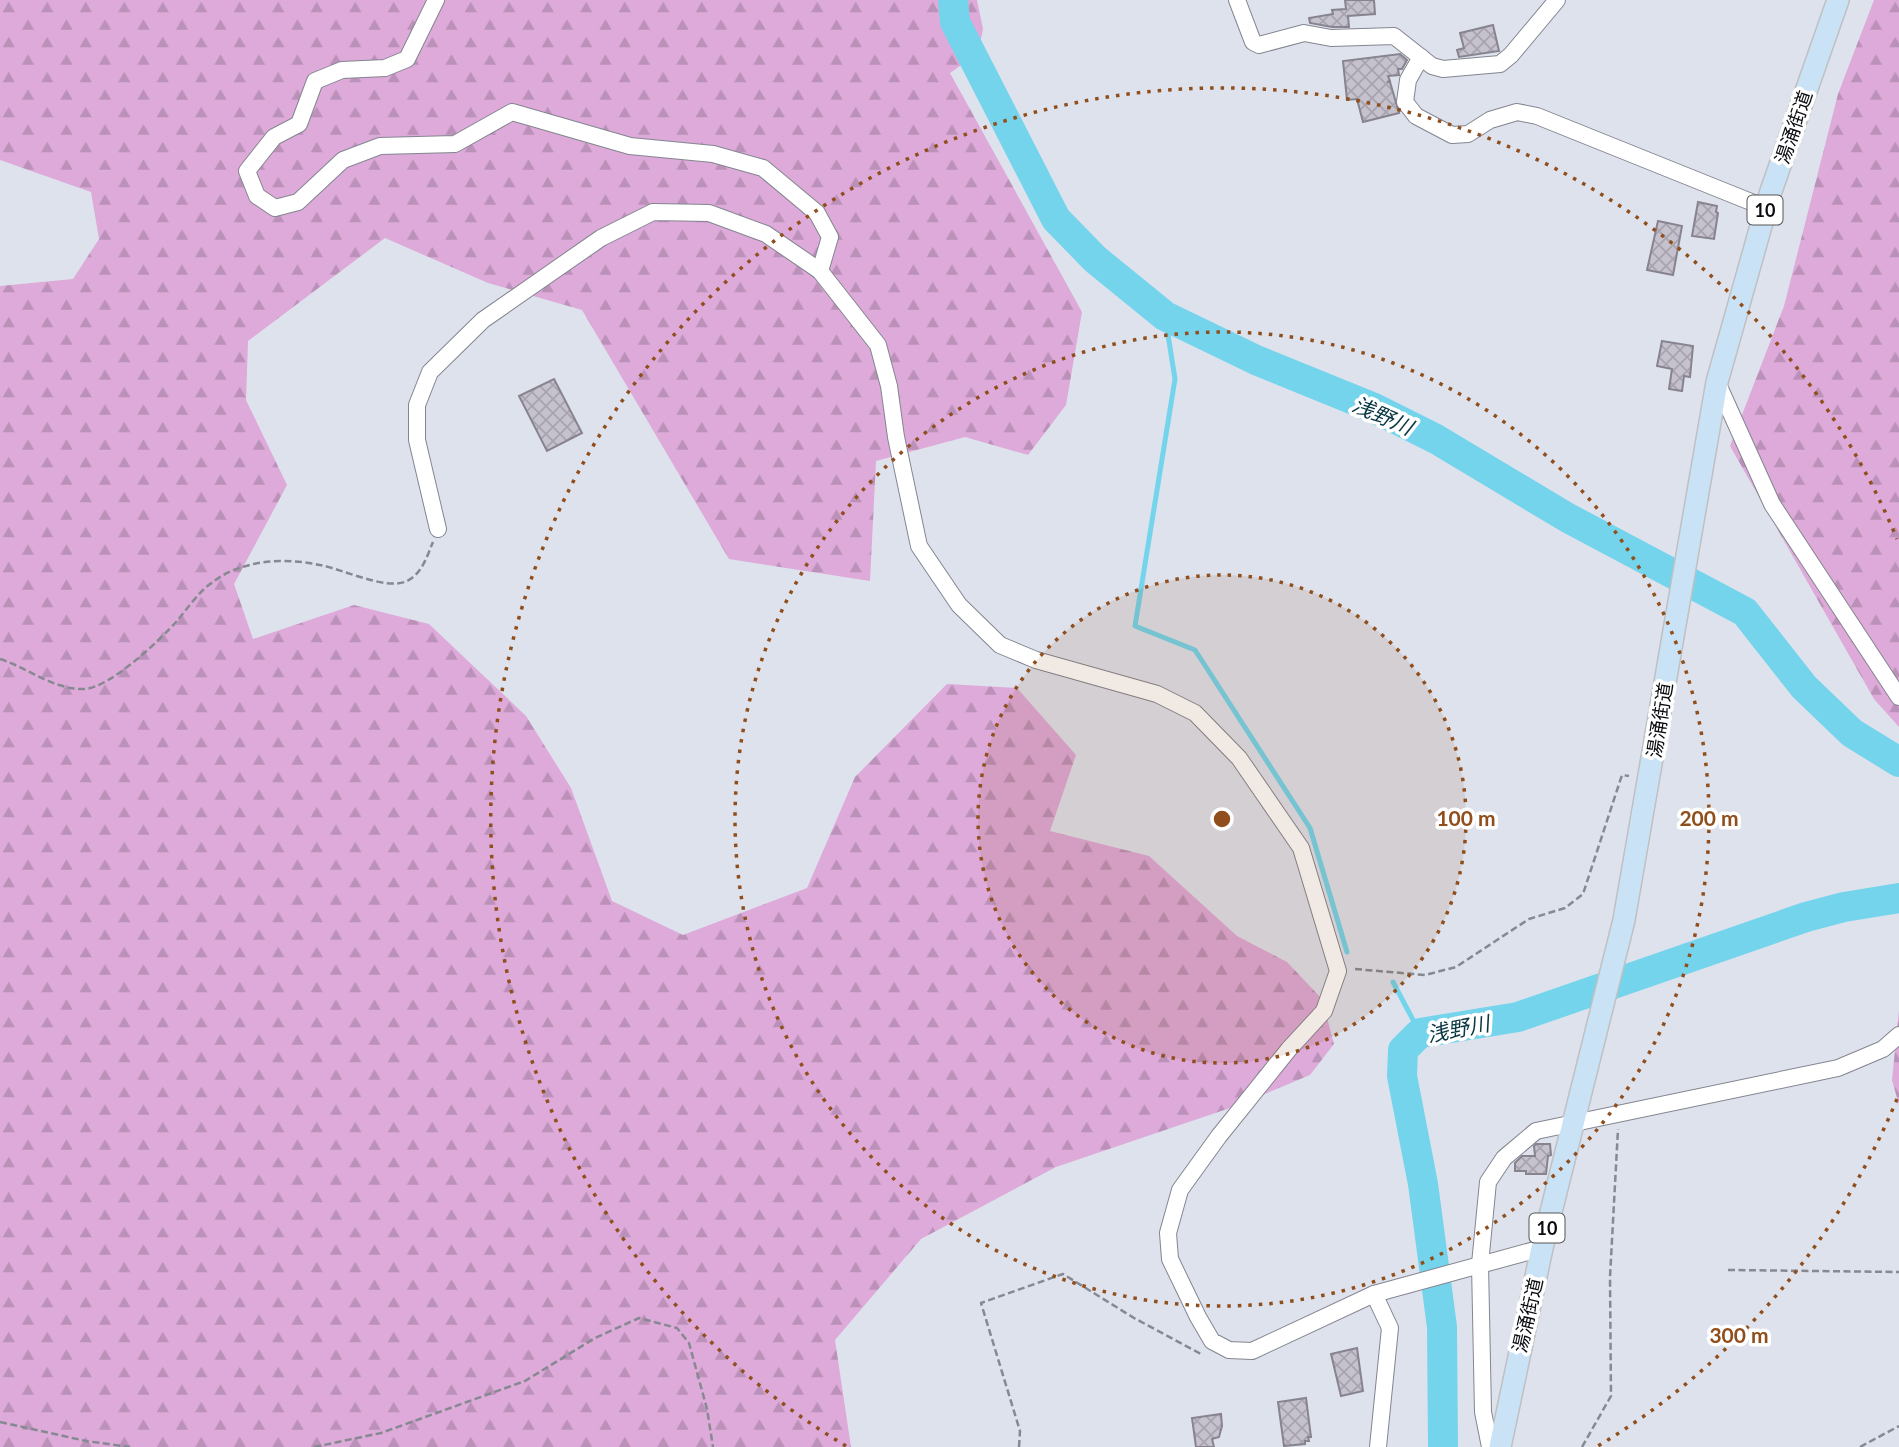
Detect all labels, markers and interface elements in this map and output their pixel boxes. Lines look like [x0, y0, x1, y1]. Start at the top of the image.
street label: 湯涌街道 [1770, 87, 1816, 167]
road number: 10 [1748, 196, 1782, 224]
water label: 浅野川 [1349, 391, 1419, 440]
street label: 湯涌街道 [1642, 681, 1676, 759]
text: 100 m [1436, 805, 1496, 830]
text: 200 m [1679, 805, 1739, 830]
centre of rings [1210, 807, 1234, 831]
water label: 浅野川 [1425, 1009, 1493, 1046]
road number: 10 [1530, 1213, 1564, 1242]
street label: 湯涌街道 [1507, 1275, 1547, 1355]
text: 300 m [1709, 1322, 1769, 1347]

